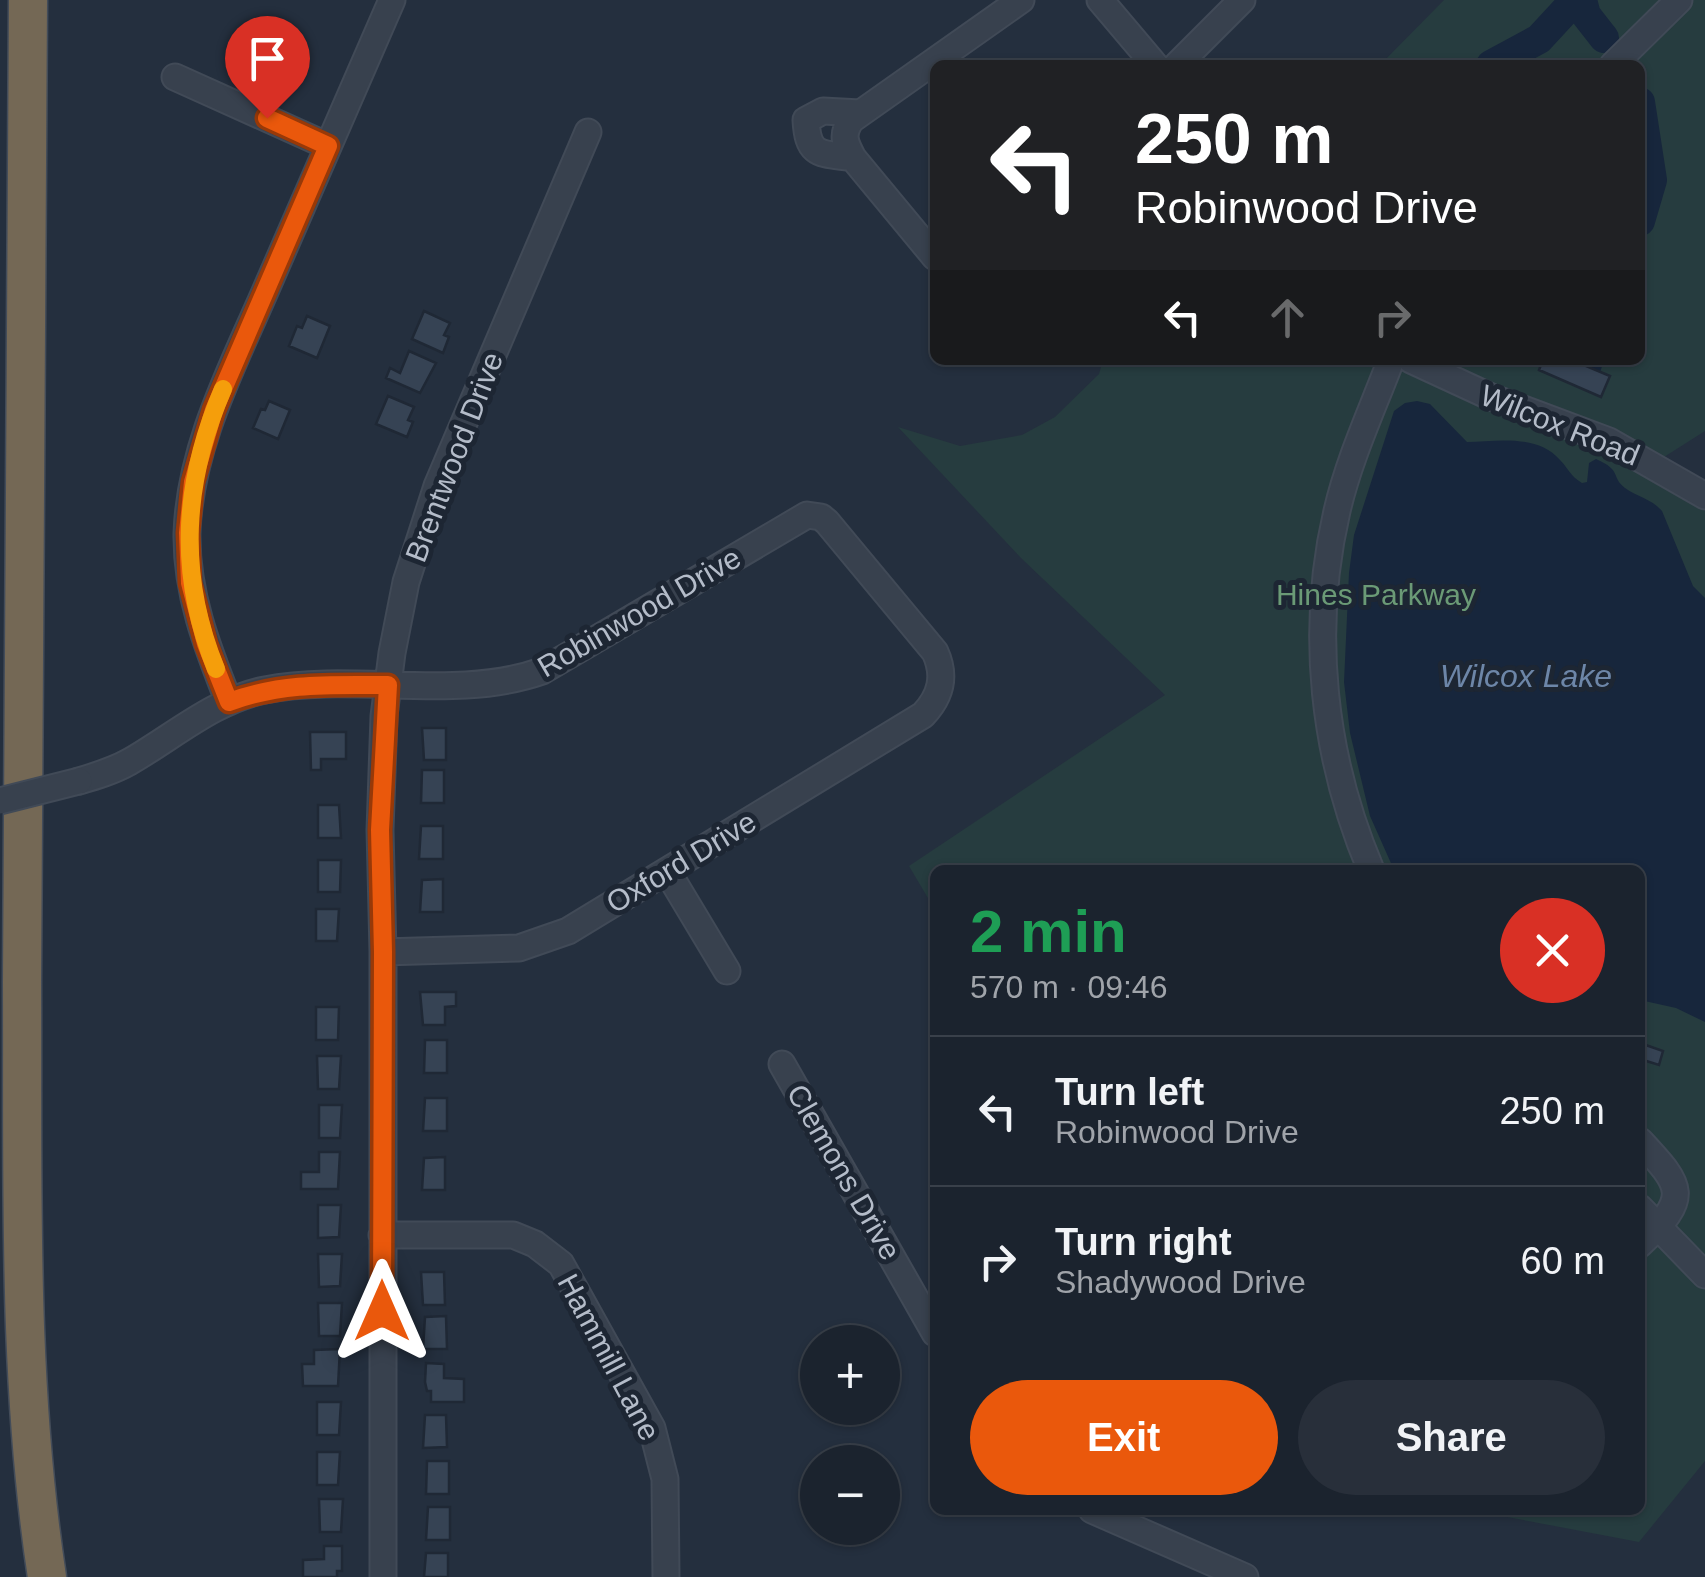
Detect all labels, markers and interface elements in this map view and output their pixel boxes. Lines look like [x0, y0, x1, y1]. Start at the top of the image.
pin [225, 16, 310, 119]
icon: arrive [240, 31, 295, 86]
icon: left [970, 100, 1100, 230]
text: 250 m [1135, 100, 1333, 178]
text: Robinwood Drive [1135, 182, 1478, 233]
icon: left [1155, 290, 1210, 345]
icon: ahead [1260, 290, 1315, 345]
icon: right [1365, 290, 1420, 345]
street label: Brentwood Drive [399, 348, 509, 566]
street label: Wilcox Road [1476, 378, 1644, 472]
street label: Robinwood Drive [532, 541, 746, 683]
park label: Hines Parkway [1276, 578, 1476, 611]
water label: Wilcox Lake [1440, 658, 1612, 694]
street label: Oxford Drive [600, 804, 762, 920]
text: 2 min [970, 898, 1127, 965]
button: close [1500, 898, 1605, 1003]
text: 570 m · 09:46 [970, 969, 1167, 1005]
text: Turn left [1055, 1071, 1204, 1113]
street label: Clemons Drive [781, 1079, 907, 1265]
icon: left [970, 1084, 1025, 1139]
text: 250 m [1499, 1090, 1605, 1132]
text: Robinwood Drive [1055, 1114, 1299, 1150]
text: Turn right [1055, 1221, 1232, 1263]
icon: right [970, 1234, 1025, 1289]
text: 60 m [1521, 1240, 1605, 1282]
position arrow [330, 1259, 434, 1363]
text: Shadywood Drive [1055, 1264, 1306, 1300]
street label: Hammill Lane [551, 1268, 667, 1446]
map controls [800, 1325, 900, 1545]
button: + [800, 1325, 900, 1425]
button: Exit [970, 1380, 1278, 1495]
button: Share [1298, 1380, 1605, 1495]
button: − [800, 1445, 900, 1545]

